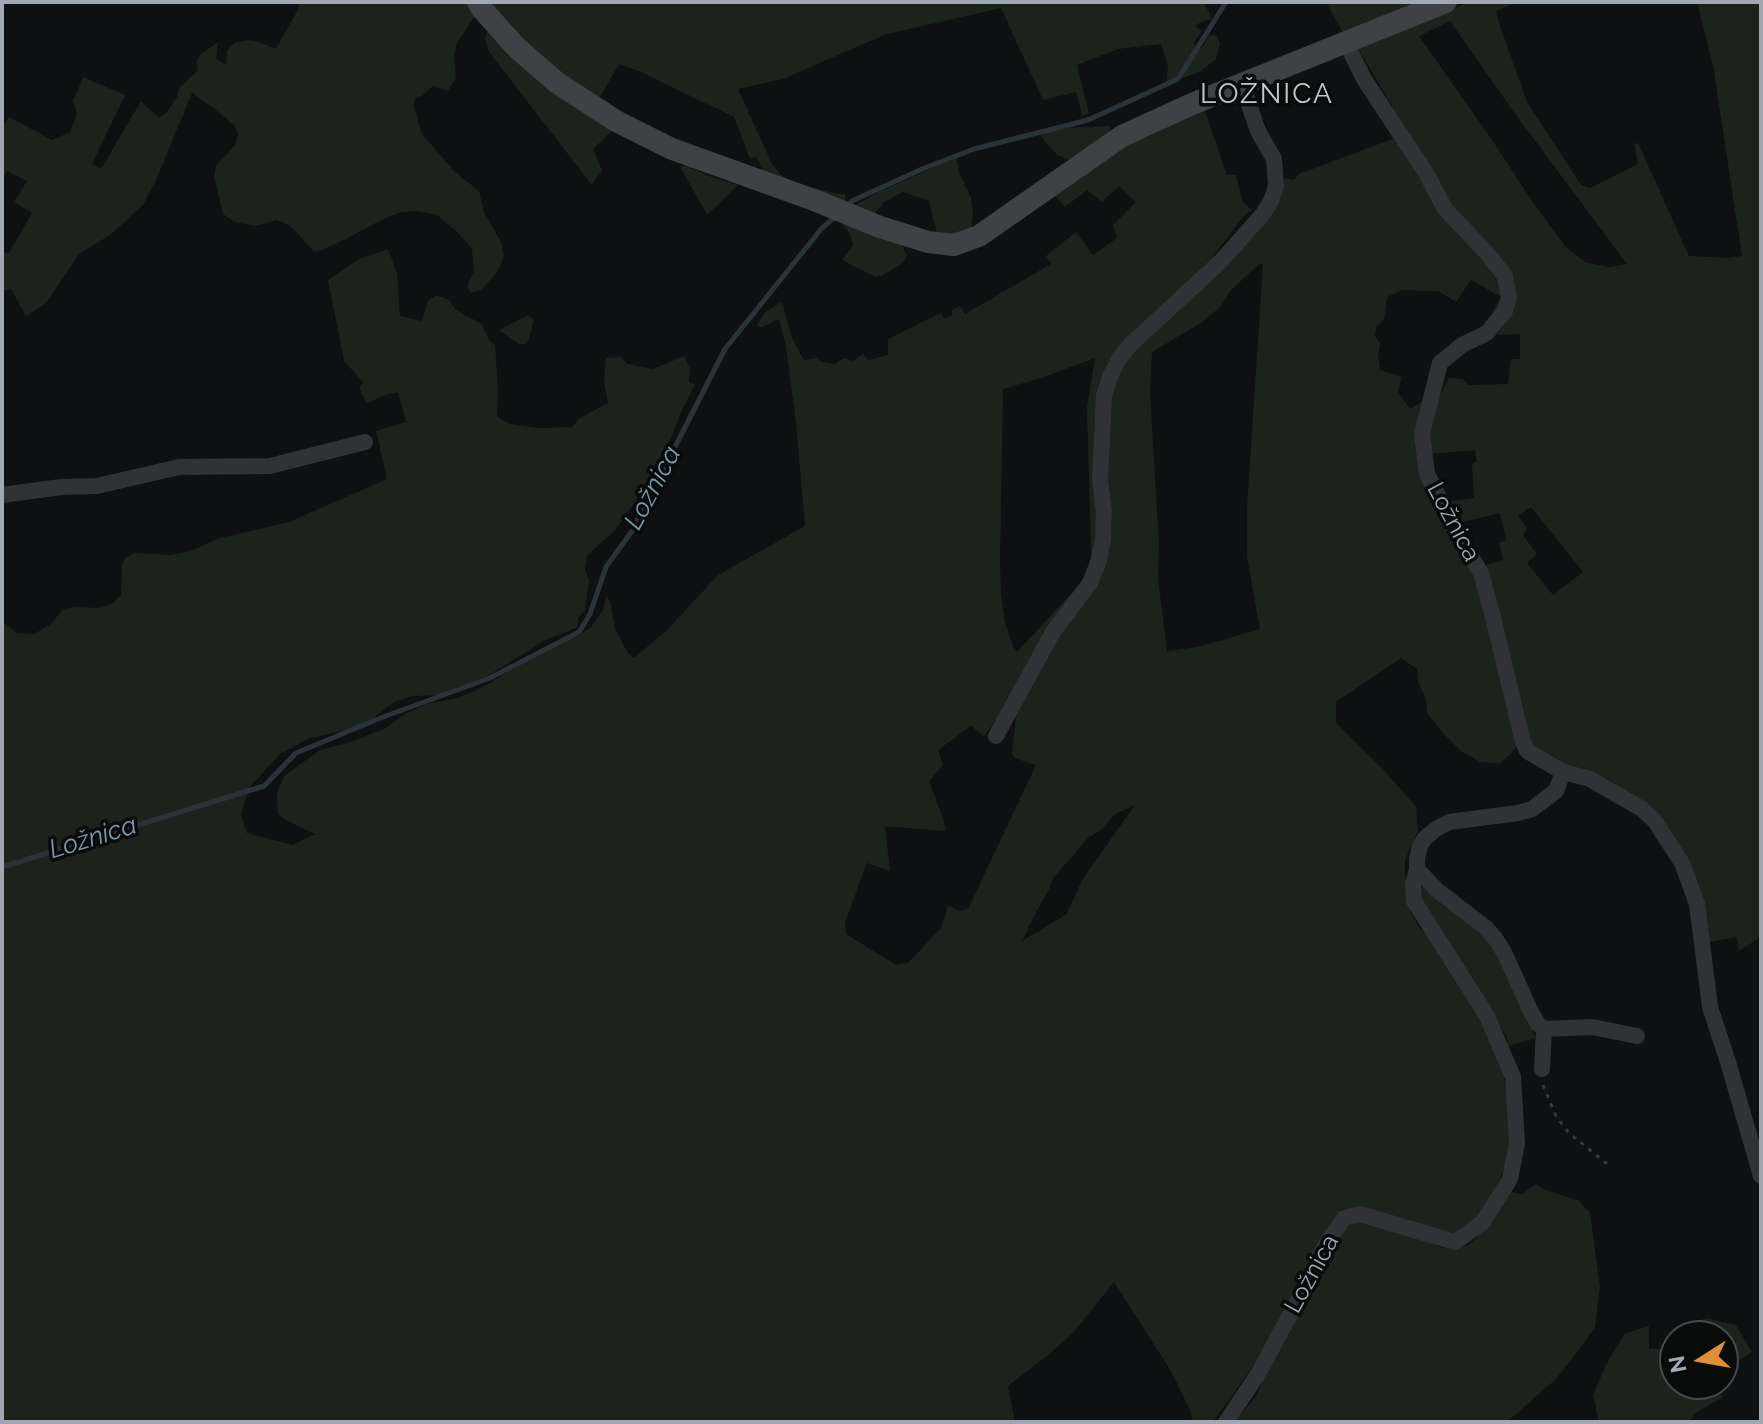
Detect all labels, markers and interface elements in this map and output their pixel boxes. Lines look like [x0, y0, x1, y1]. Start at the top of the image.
district label: LOŽNICA [1200, 78, 1334, 112]
water label: Ložnica [618, 441, 688, 535]
street label: Ložnica [1420, 478, 1486, 566]
water label: Ložnica [45, 810, 141, 866]
street label: Ložnica [1279, 1230, 1345, 1318]
north arrow [1659, 1320, 1739, 1400]
text: N [1663, 1353, 1692, 1375]

